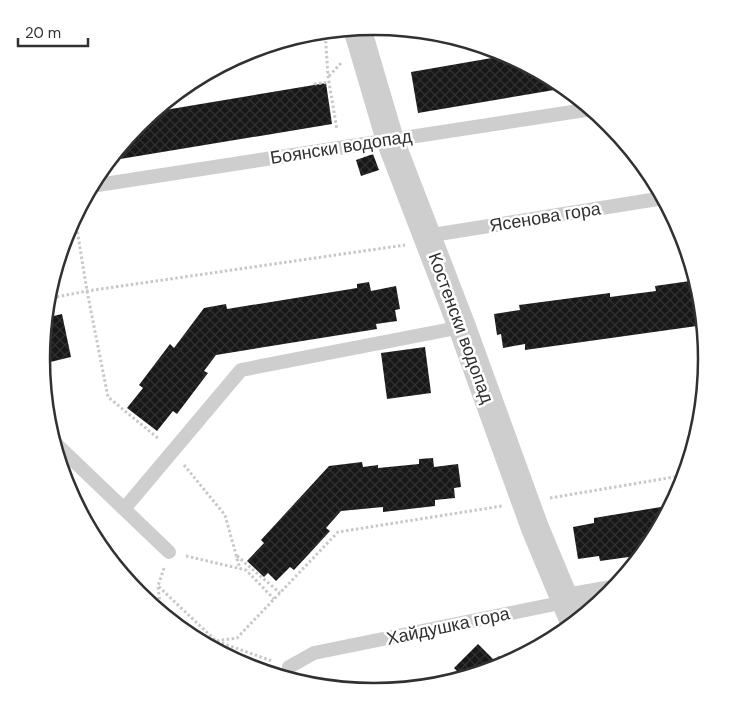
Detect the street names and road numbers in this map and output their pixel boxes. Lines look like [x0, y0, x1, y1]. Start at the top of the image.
street label: Боянски водопад [269, 124, 414, 170]
street label: Ясенова гора [488, 196, 603, 238]
street label: Костенски водопад [423, 249, 500, 407]
street label: Хайдушка гора [384, 601, 513, 651]

